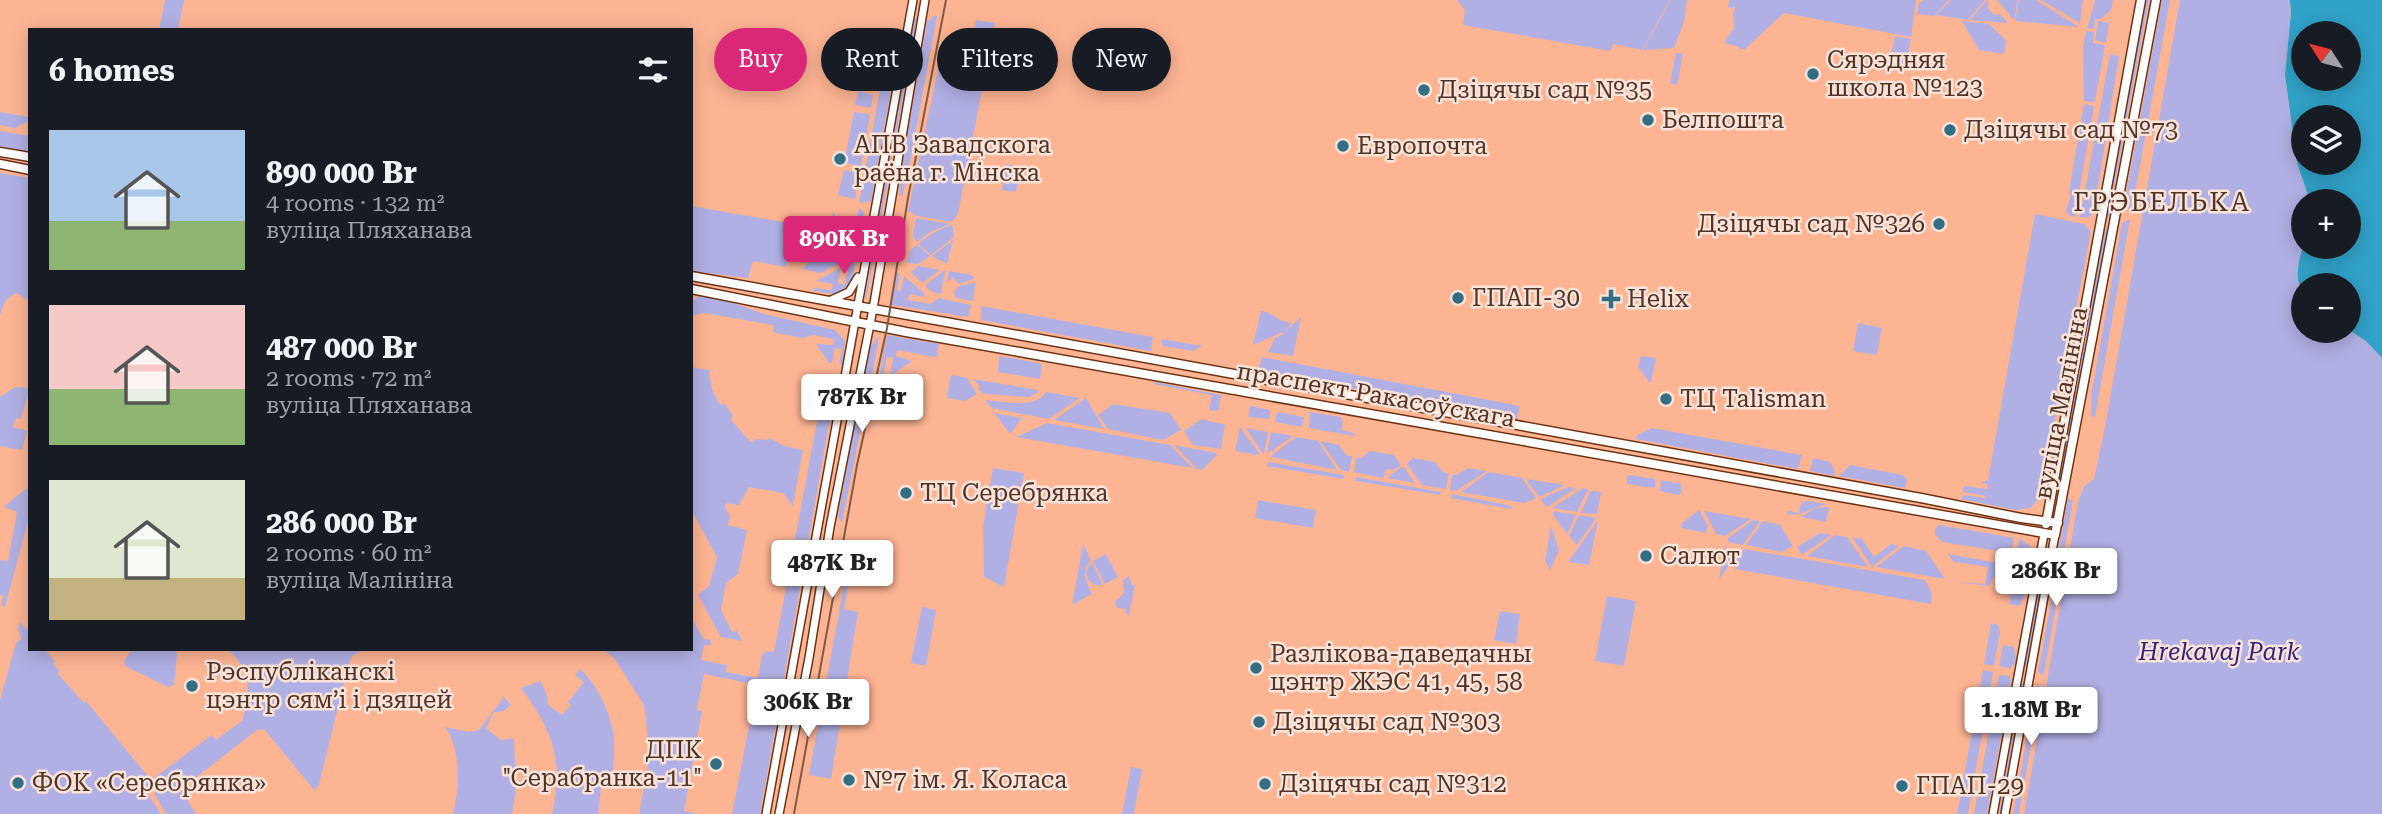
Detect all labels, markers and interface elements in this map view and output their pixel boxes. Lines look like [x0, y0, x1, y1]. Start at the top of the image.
north arrow [2291, 21, 2361, 91]
map controls [2291, 21, 2361, 343]
chip: Buy [714, 28, 807, 91]
chip: Rent [821, 28, 923, 91]
chip: Filters [937, 28, 1058, 91]
chip: New [1072, 28, 1171, 91]
place label: Сярэдняя школа №123 [1827, 46, 1983, 102]
icon: filters [634, 51, 672, 89]
text: 6 homes [49, 53, 175, 88]
marker: Сярэдняя школа №123 [1805, 66, 1821, 82]
place label: Дзіцячы сад №35 [1438, 76, 1652, 104]
marker: Дзіцячы сад №35 [1416, 82, 1432, 98]
button: layers [2291, 105, 2361, 175]
place label: Белпошта [1662, 106, 1784, 134]
marker: Белпошта [1640, 112, 1656, 128]
place label: Дзіцячы сад №73 [1964, 116, 2178, 144]
marker: Дзіцячы сад №73 [1942, 122, 1958, 138]
place label: АПВ Завадскога раёна г. Мінска [854, 131, 1051, 187]
place label: Европочта [1357, 132, 1487, 160]
marker: Европочта [1335, 138, 1351, 154]
marker: АПВ Завадскога раёна г. Мінска [832, 151, 848, 167]
text: 890 000 Br [266, 155, 417, 190]
icon: home [105, 158, 189, 242]
district label: ГРЭБЕЛЬКА [2073, 187, 2251, 217]
button: + [2291, 189, 2361, 259]
text: 4 rooms · 132 m² [266, 190, 444, 217]
place label: Дзіцячы сад №326 [1697, 210, 1925, 238]
pin: 890K Br [779, 216, 909, 276]
marker: Дзіцячы сад №326 [1931, 216, 1947, 232]
text: вуліца Пляханава [266, 217, 472, 244]
text: 890K Br [799, 225, 889, 252]
button: − [2291, 273, 2361, 343]
place label: ГПАП-30 [1472, 284, 1580, 312]
place label: Helix [1627, 285, 1689, 313]
marker: Helix [1601, 289, 1621, 309]
marker: ГПАП-30 [1450, 290, 1466, 306]
street label: вуліца Малініна [2029, 304, 2093, 502]
text: 487 000 Br [266, 330, 417, 365]
icon: home [105, 333, 189, 417]
street label: праспект Ракасоўскага [1235, 357, 1517, 433]
text: 2 rooms · 72 m² [266, 365, 432, 392]
pin: 787K Br [797, 374, 927, 434]
text: 787K Br [817, 383, 907, 410]
place label: ТЦ Talisman [1680, 385, 1826, 413]
marker: ТЦ Talisman [1658, 391, 1674, 407]
text: вуліца Пляханава [266, 392, 472, 419]
place label: ТЦ Серебрянка [920, 479, 1108, 507]
marker: ТЦ Серебрянка [898, 485, 914, 501]
text: 286 000 Br [266, 505, 417, 540]
icon: home [105, 508, 189, 592]
text: 2 rooms · 60 m² [266, 540, 432, 567]
pin: 487K Br [767, 540, 897, 600]
place label: Салют [1660, 542, 1740, 570]
marker: Салют [1638, 548, 1654, 564]
pin: 286K Br [1991, 548, 2121, 608]
text: 487K Br [787, 549, 877, 576]
text: 286K Br [2011, 557, 2101, 584]
text: вуліца Малініна [266, 567, 453, 594]
park label: Hrekavaj Park [2137, 638, 2300, 666]
place label: Разлікова-даведачны цэнтр ЖЭС 41, 45, 58 [1270, 640, 1532, 696]
place label: Рэспубліканскі цэнтр сямʼі і дзяцей [206, 658, 452, 714]
marker: Разлікова-даведачны цэнтр ЖЭС 41, 45, 58 [1248, 660, 1264, 676]
marker: Рэспубліканскі цэнтр сямʼі і дзяцей [184, 678, 200, 694]
pin: 306K Br [743, 680, 873, 739]
text: 306K Br [763, 688, 853, 715]
pin: 1.18M Br [1959, 688, 2103, 747]
text: 1.18M Br [1981, 696, 2081, 723]
place label: Дзіцячы сад №303 [1273, 708, 1501, 736]
marker: Дзіцячы сад №303 [1251, 714, 1267, 730]
place label: ДПК "Серабранка-11" [502, 736, 703, 792]
marker: ДПК "Серабранка-11" [708, 756, 724, 772]
place label: №7 ім. Я. Коласа [863, 766, 1067, 794]
place label: ФОК «Серебрянка» [32, 769, 266, 797]
place label: Дзіцячы сад №312 [1279, 770, 1507, 798]
marker: №7 ім. Я. Коласа [841, 772, 857, 788]
place label: ГПАП-29 [1916, 772, 2024, 800]
marker: ФОК «Серебрянка» [10, 775, 26, 791]
marker: Дзіцячы сад №312 [1257, 776, 1273, 792]
marker: ГПАП-29 [1894, 778, 1910, 794]

